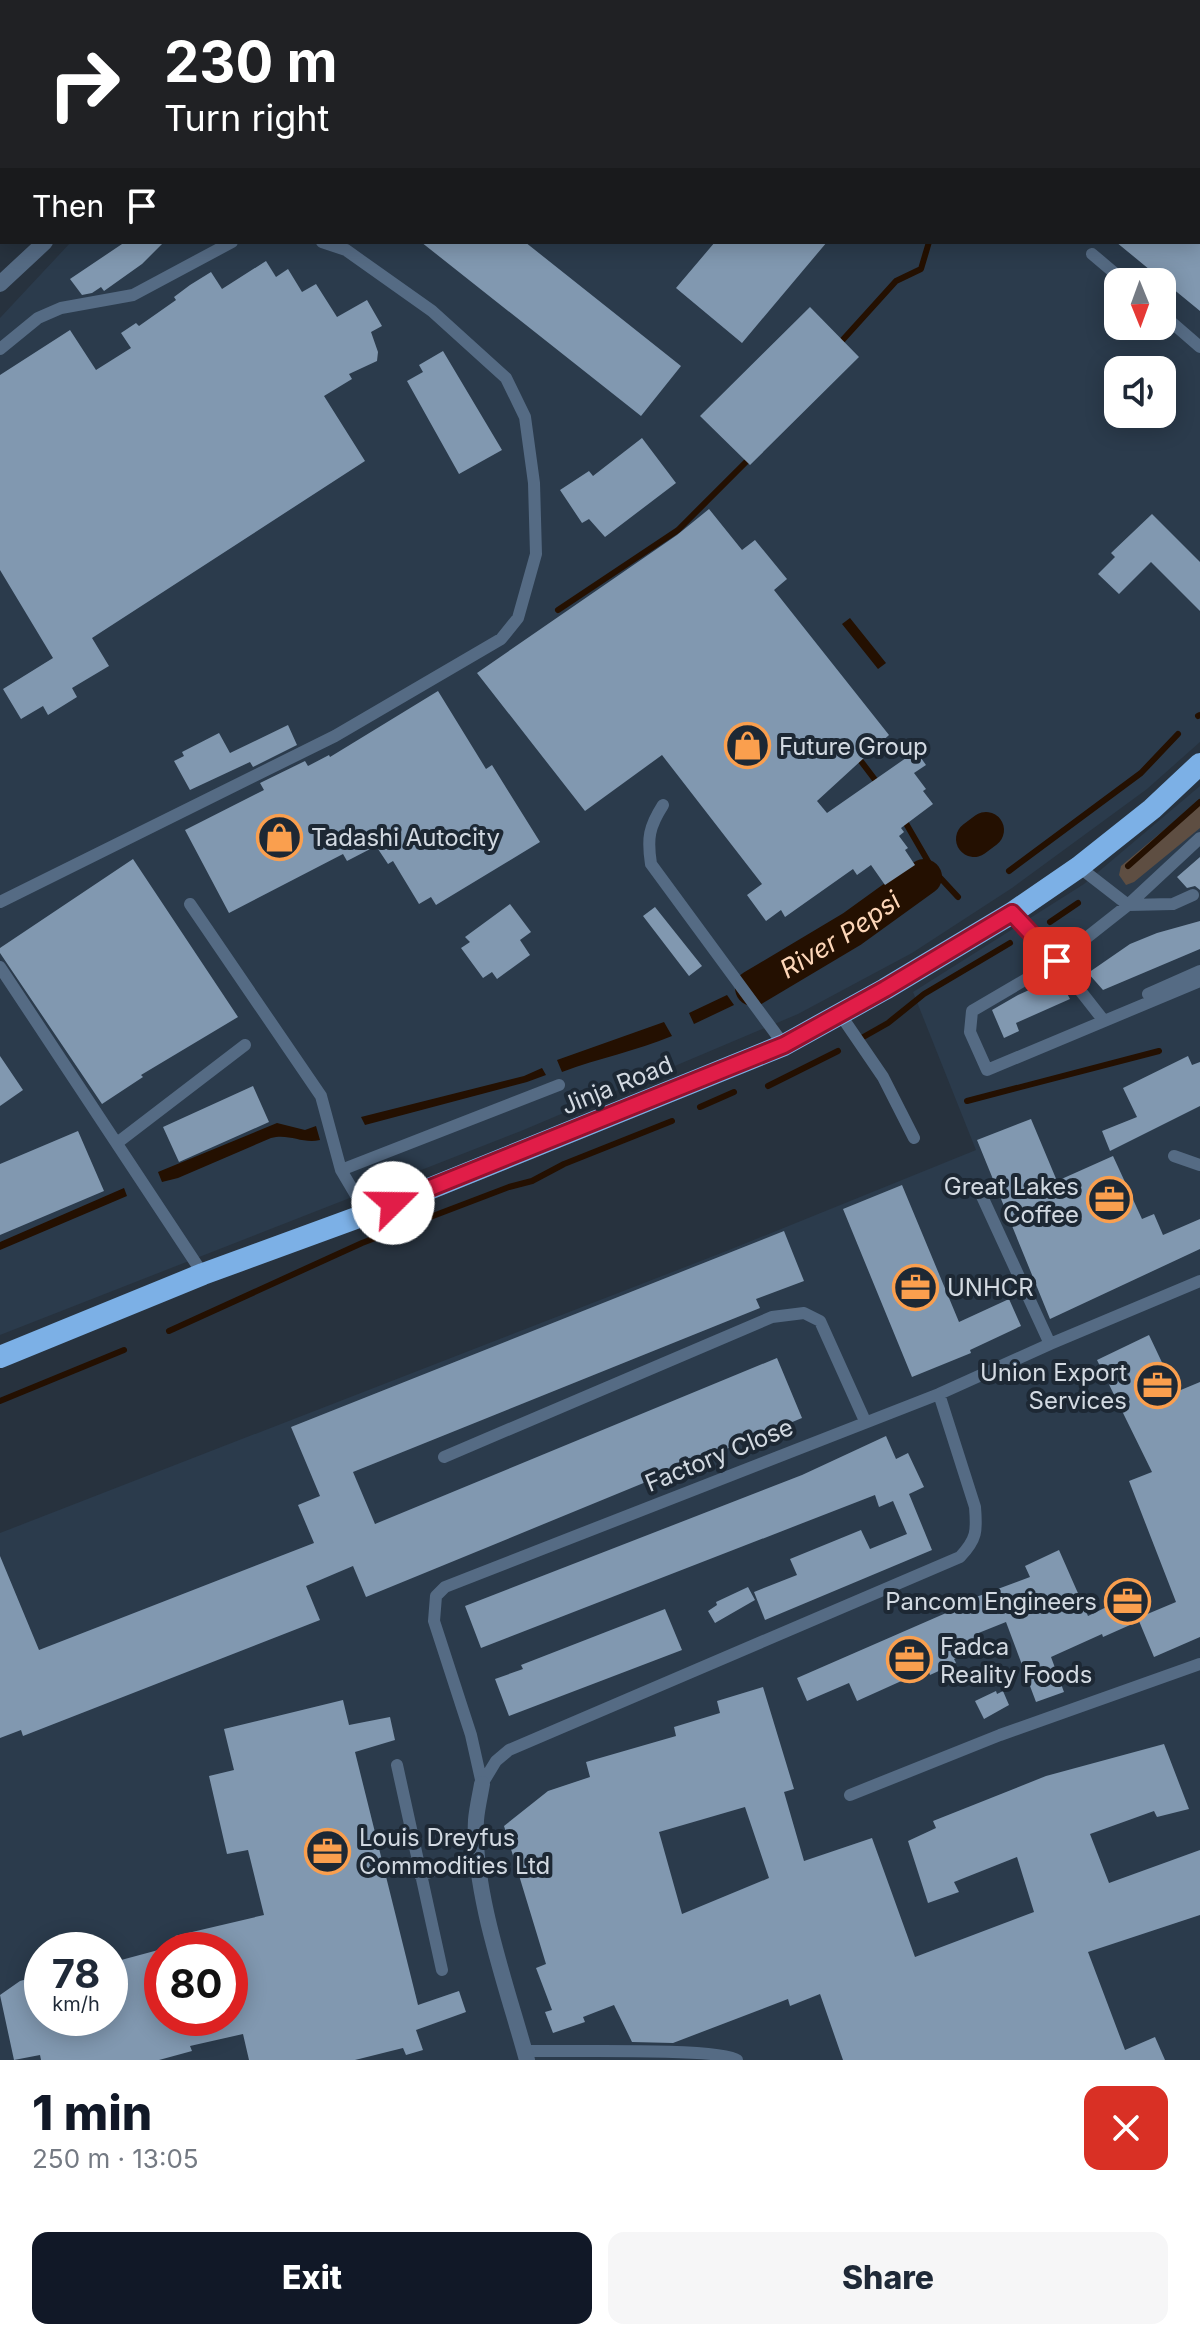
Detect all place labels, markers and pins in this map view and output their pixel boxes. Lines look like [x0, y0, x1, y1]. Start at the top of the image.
shop icon: Future Group [724, 722, 772, 770]
place label: Future Group [779, 732, 928, 761]
shop icon: Tadashi Autocity [256, 813, 304, 861]
place label: Tadashi Autocity [311, 823, 500, 852]
pin [1023, 927, 1091, 995]
place label: Great Lakes Coffee [944, 1172, 1079, 1229]
office icon: Great Lakes Coffee [1086, 1176, 1134, 1224]
office icon: UNHCR [892, 1263, 940, 1311]
place label: UNHCR [947, 1273, 1034, 1302]
place label: Union Export Services [980, 1358, 1127, 1415]
office icon: Union Export Services [1134, 1362, 1182, 1410]
office icon: Pancom Engineers [1104, 1577, 1152, 1625]
place label: Pancom Engineers [885, 1587, 1097, 1616]
place label: Fadca Reality Foods [940, 1632, 1092, 1689]
office icon: Fadca Reality Foods [885, 1636, 933, 1684]
place label: Louis Dreyfus Commodities Ltd [359, 1823, 550, 1880]
office icon: Louis Dreyfus Commodities Ltd [304, 1827, 352, 1875]

